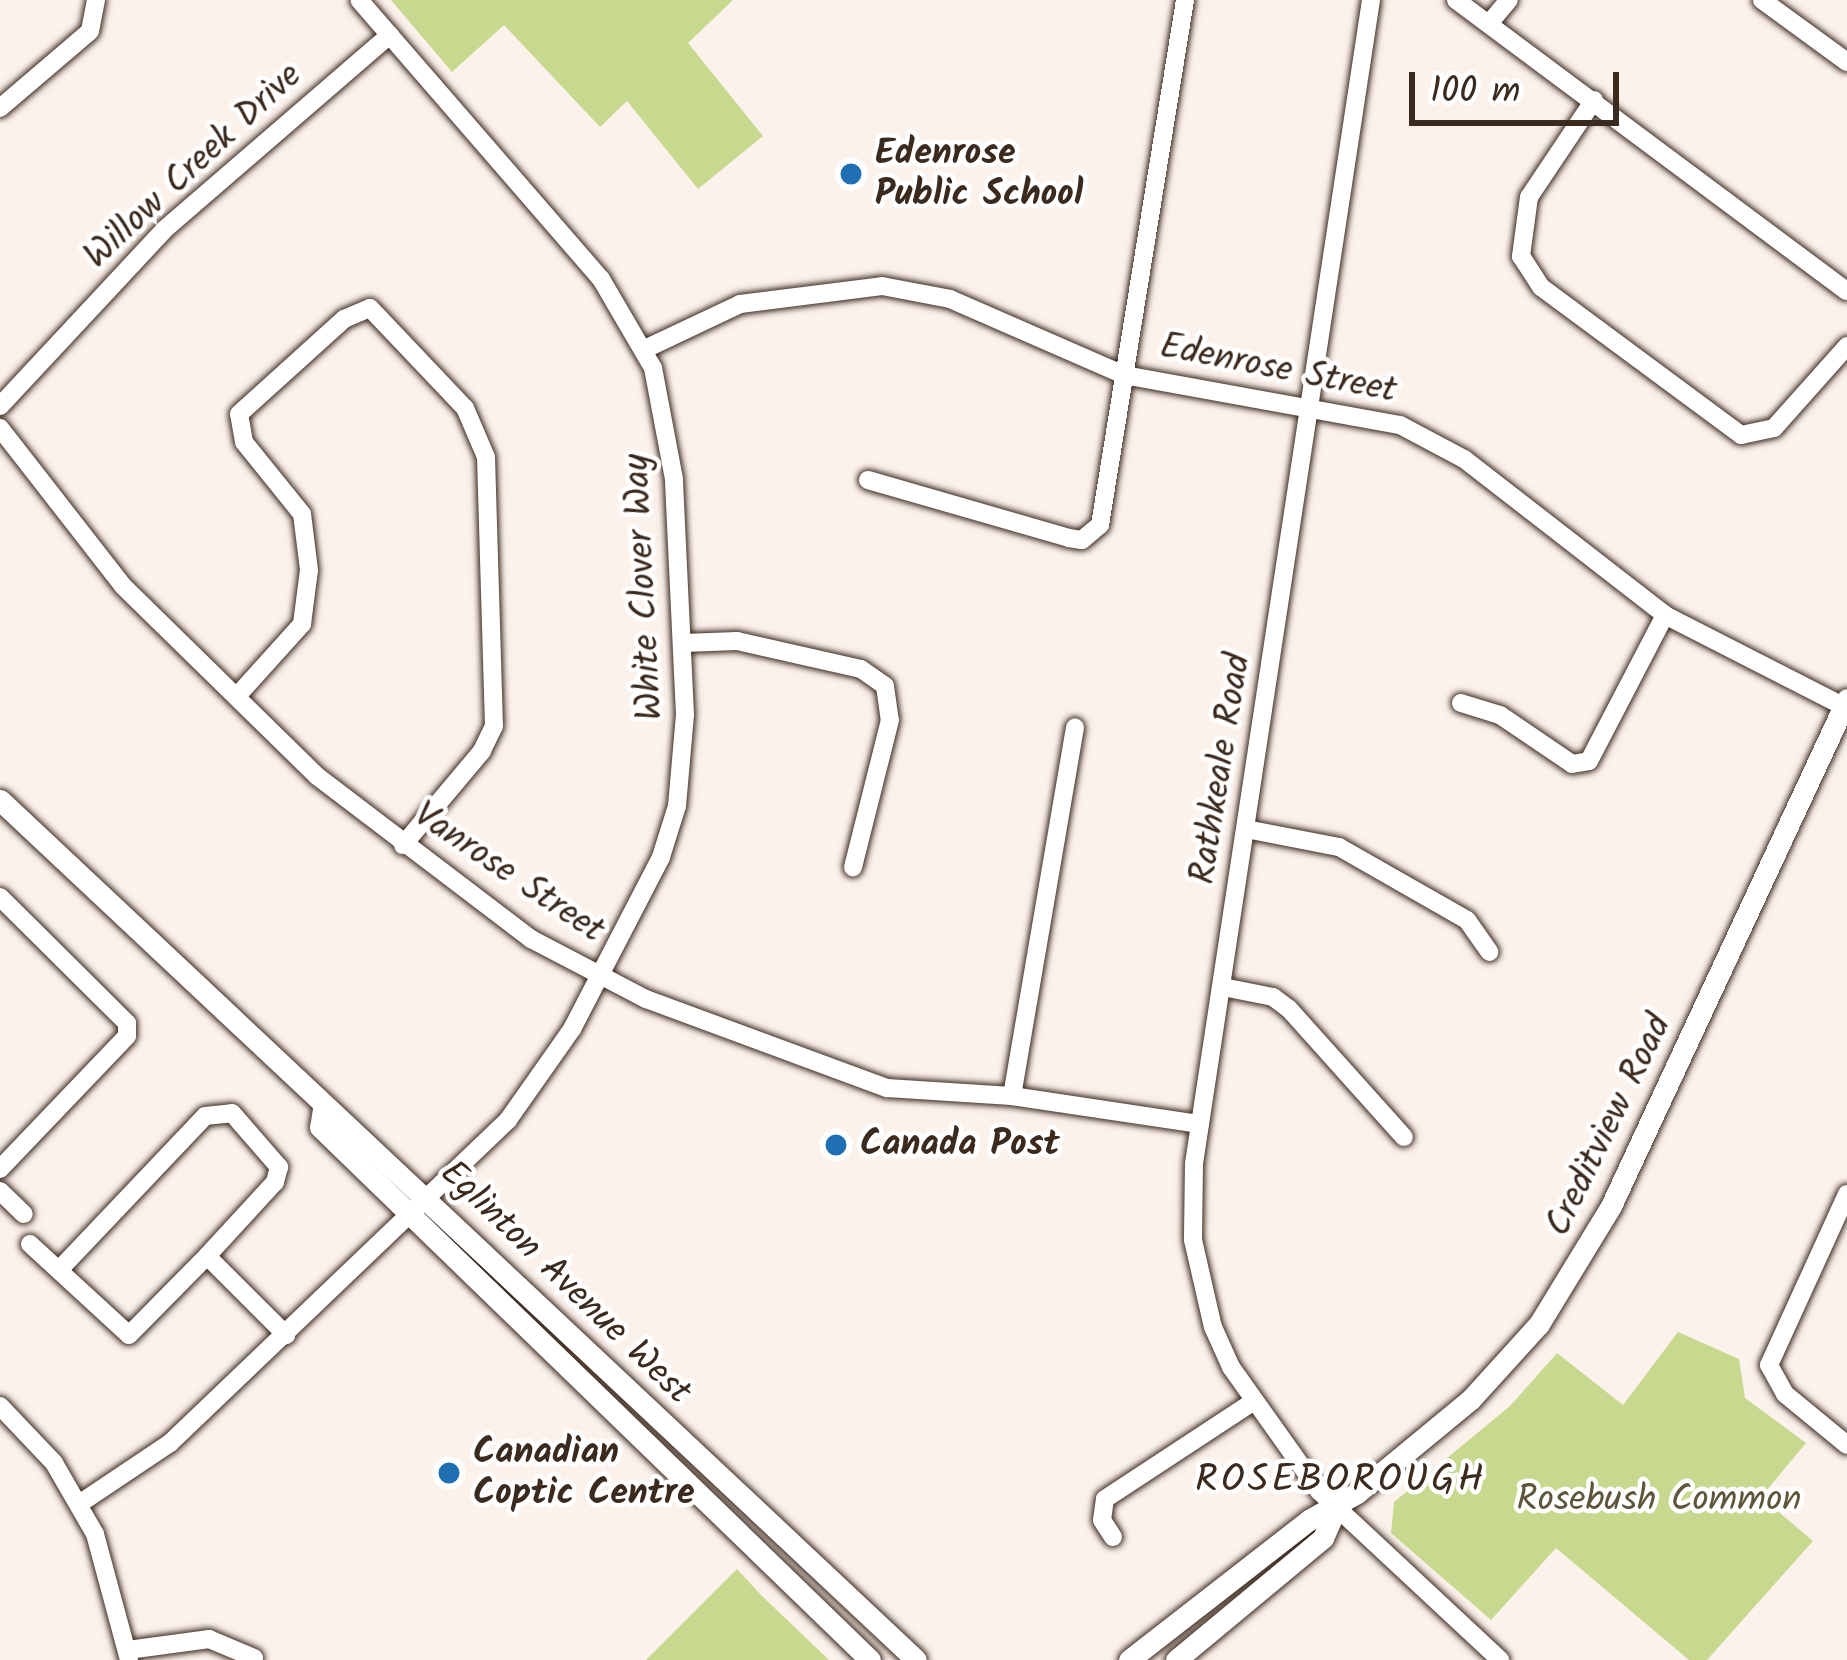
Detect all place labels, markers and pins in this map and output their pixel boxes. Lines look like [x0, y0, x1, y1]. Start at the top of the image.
place label: Edenrose Public School [875, 131, 1083, 216]
marker: Edenrose Public School [838, 161, 864, 187]
place label: Canada Post [860, 1123, 1060, 1167]
marker: Canada Post [823, 1132, 849, 1158]
place label: Canadian Coptic Centre [473, 1430, 695, 1515]
marker: Canadian Coptic Centre [436, 1460, 462, 1486]

